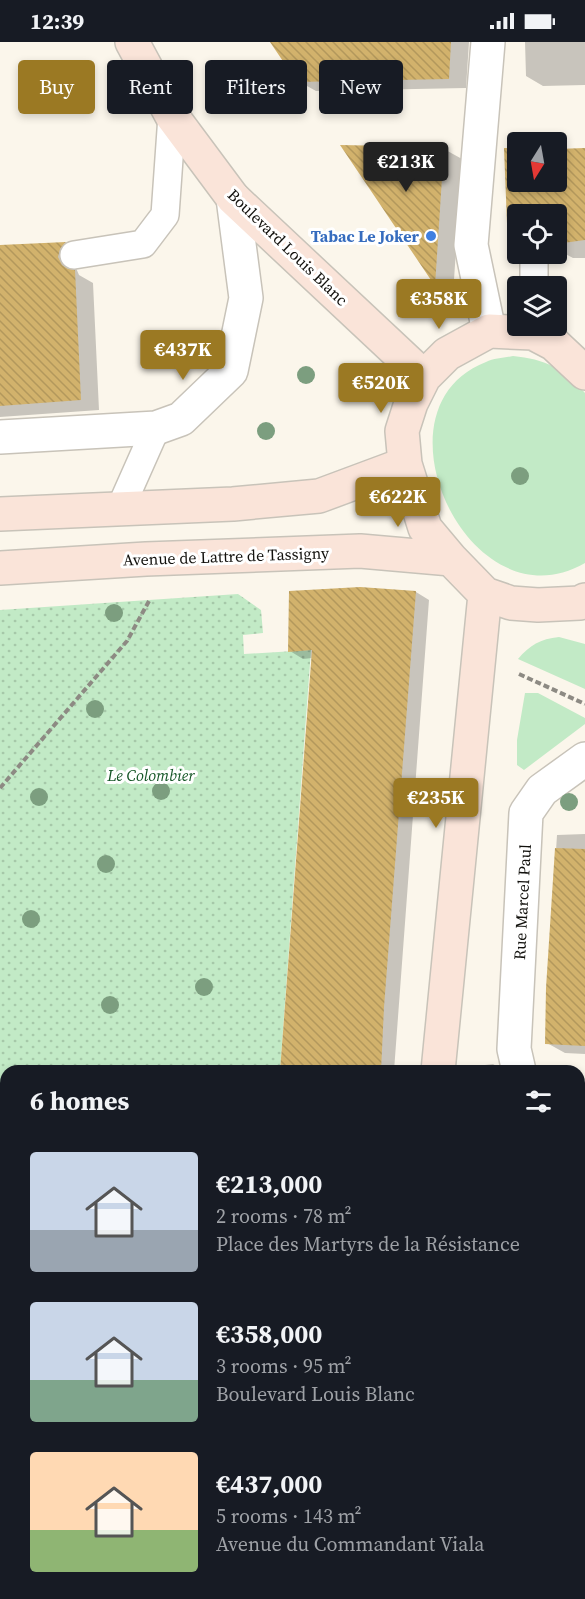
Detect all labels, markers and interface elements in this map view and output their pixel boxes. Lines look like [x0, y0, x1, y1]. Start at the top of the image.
text: 12:39 [30, 6, 84, 36]
chip: Buy [18, 60, 95, 114]
chip: Rent [107, 60, 193, 114]
chip: Filters [205, 60, 307, 114]
chip: New [319, 60, 403, 114]
north arrow [507, 132, 567, 192]
map controls [507, 132, 567, 336]
pin: €213K [364, 142, 448, 193]
text: €213K [377, 147, 435, 175]
street label: Boulevard Louis Blanc [223, 184, 353, 310]
button: locate [507, 204, 567, 264]
place label: Tabac Le Joker [311, 225, 420, 247]
marker: Tabac Le Joker [424, 229, 438, 243]
button: layers [507, 276, 567, 336]
pin: €358K [397, 279, 481, 330]
text: €358K [410, 284, 468, 312]
pin: €437K [141, 330, 225, 381]
text: €437K [154, 335, 212, 363]
pin: €520K [339, 363, 423, 414]
text: €520K [352, 368, 410, 396]
pin: €622K [356, 477, 440, 528]
text: €622K [369, 482, 427, 510]
street label: Avenue de Lattre de Tassigny [123, 541, 330, 571]
park label: Le Colombier [106, 764, 195, 786]
pin: €235K [394, 778, 478, 829]
text: €235K [407, 783, 465, 811]
street label: Rue Marcel Paul [508, 843, 536, 961]
text: 6 homes [30, 1083, 129, 1119]
icon: filters [522, 1085, 555, 1118]
text: €213,000 [216, 1166, 322, 1202]
icon: home [78, 1176, 150, 1248]
text: 2 rooms · 78 m² [216, 1202, 352, 1230]
text: Place des Martyrs de la Résistance [216, 1230, 520, 1258]
text: €358,000 [216, 1316, 322, 1352]
icon: home [78, 1326, 150, 1398]
text: 3 rooms · 95 m² [216, 1352, 352, 1380]
text: Boulevard Louis Blanc [216, 1380, 415, 1408]
text: €437,000 [216, 1466, 322, 1502]
icon: home [78, 1476, 150, 1548]
text: 5 rooms · 143 m² [216, 1502, 362, 1530]
text: Avenue du Commandant Viala [216, 1530, 484, 1558]

